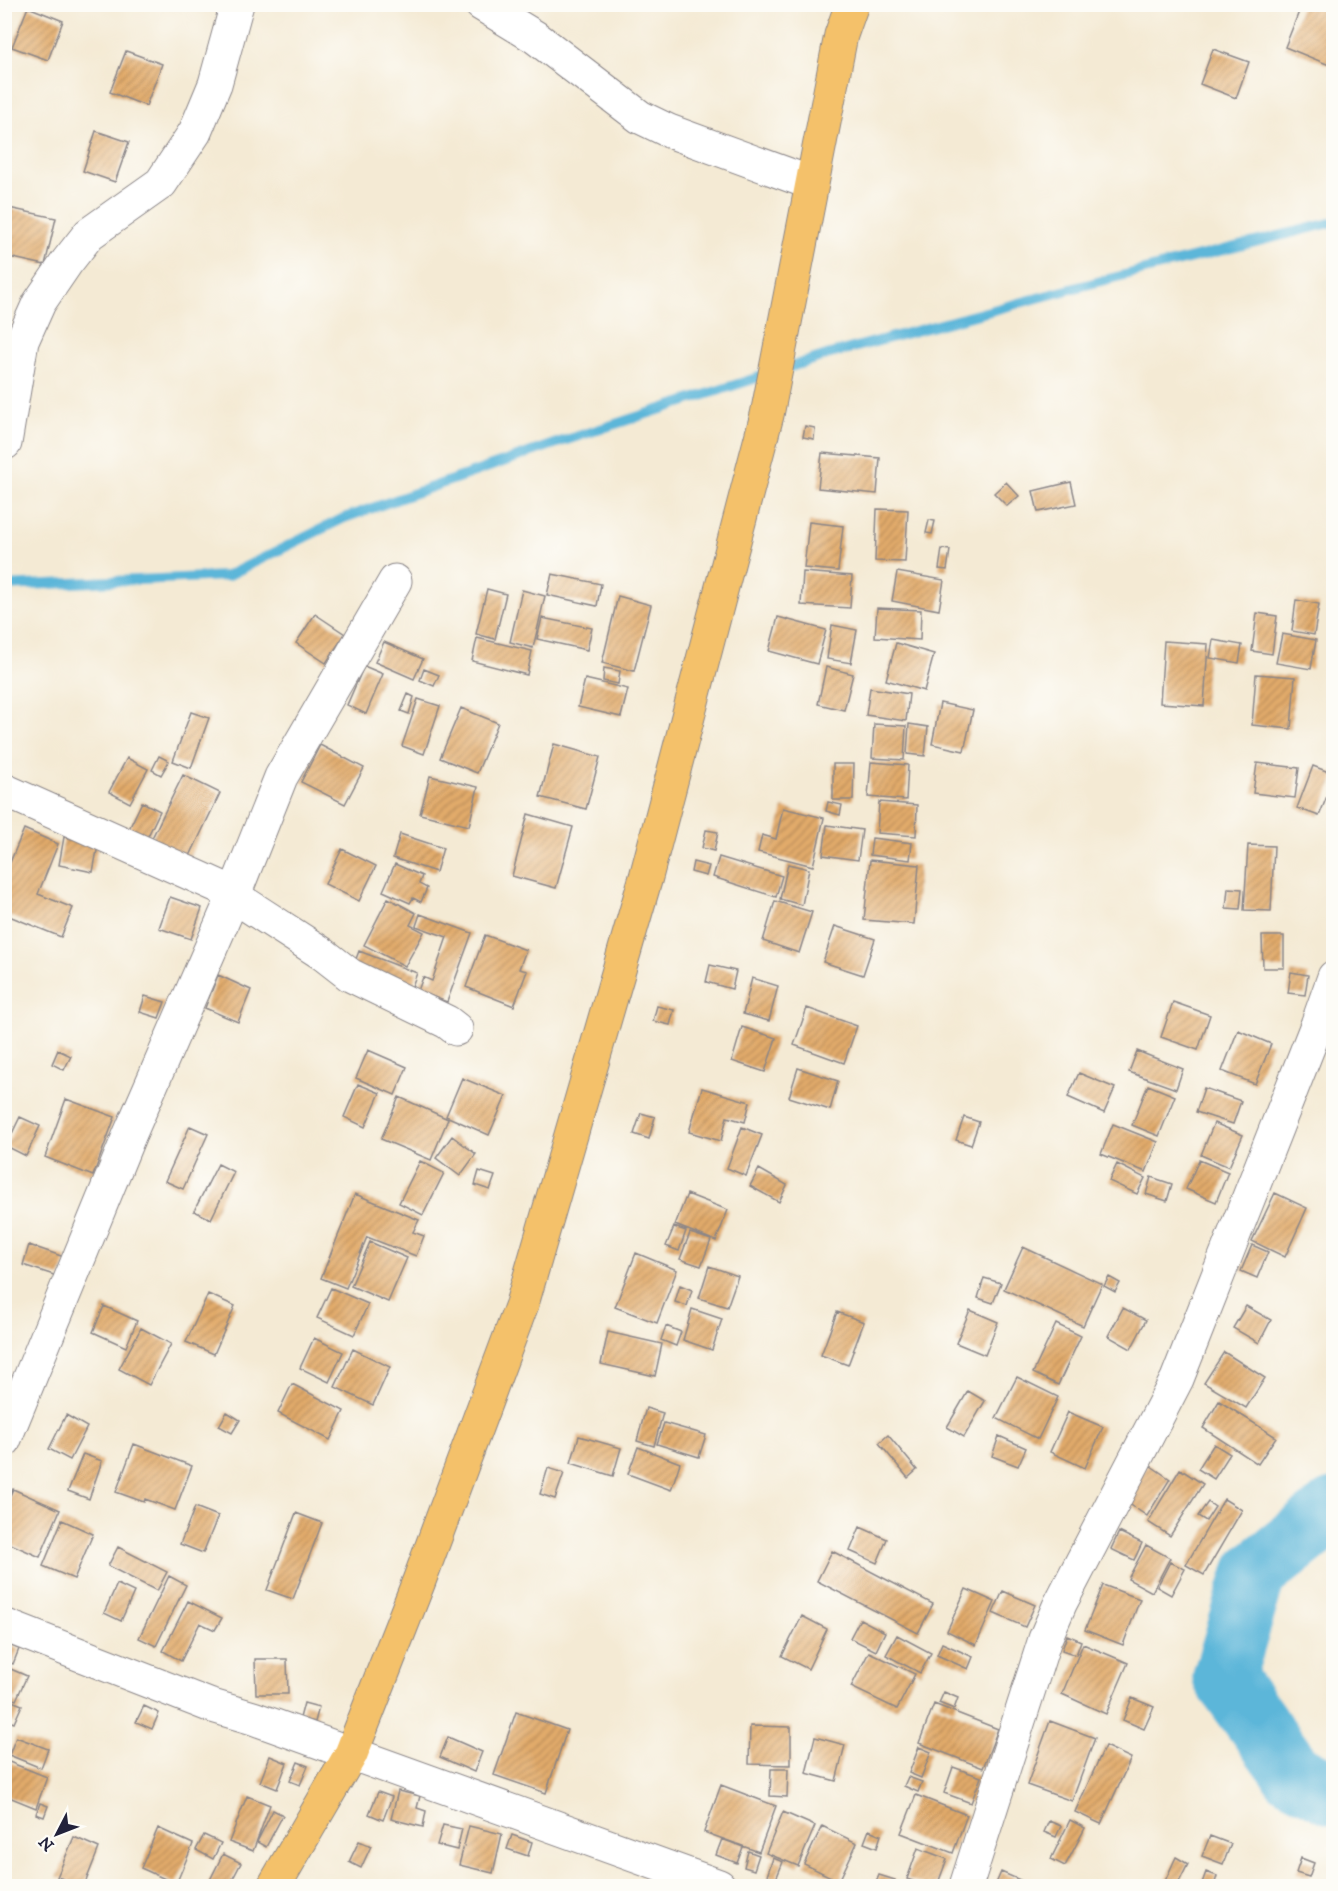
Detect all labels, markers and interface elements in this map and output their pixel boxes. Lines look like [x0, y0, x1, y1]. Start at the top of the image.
north arrow [27, 1804, 87, 1864]
text: N [35, 1832, 58, 1855]

